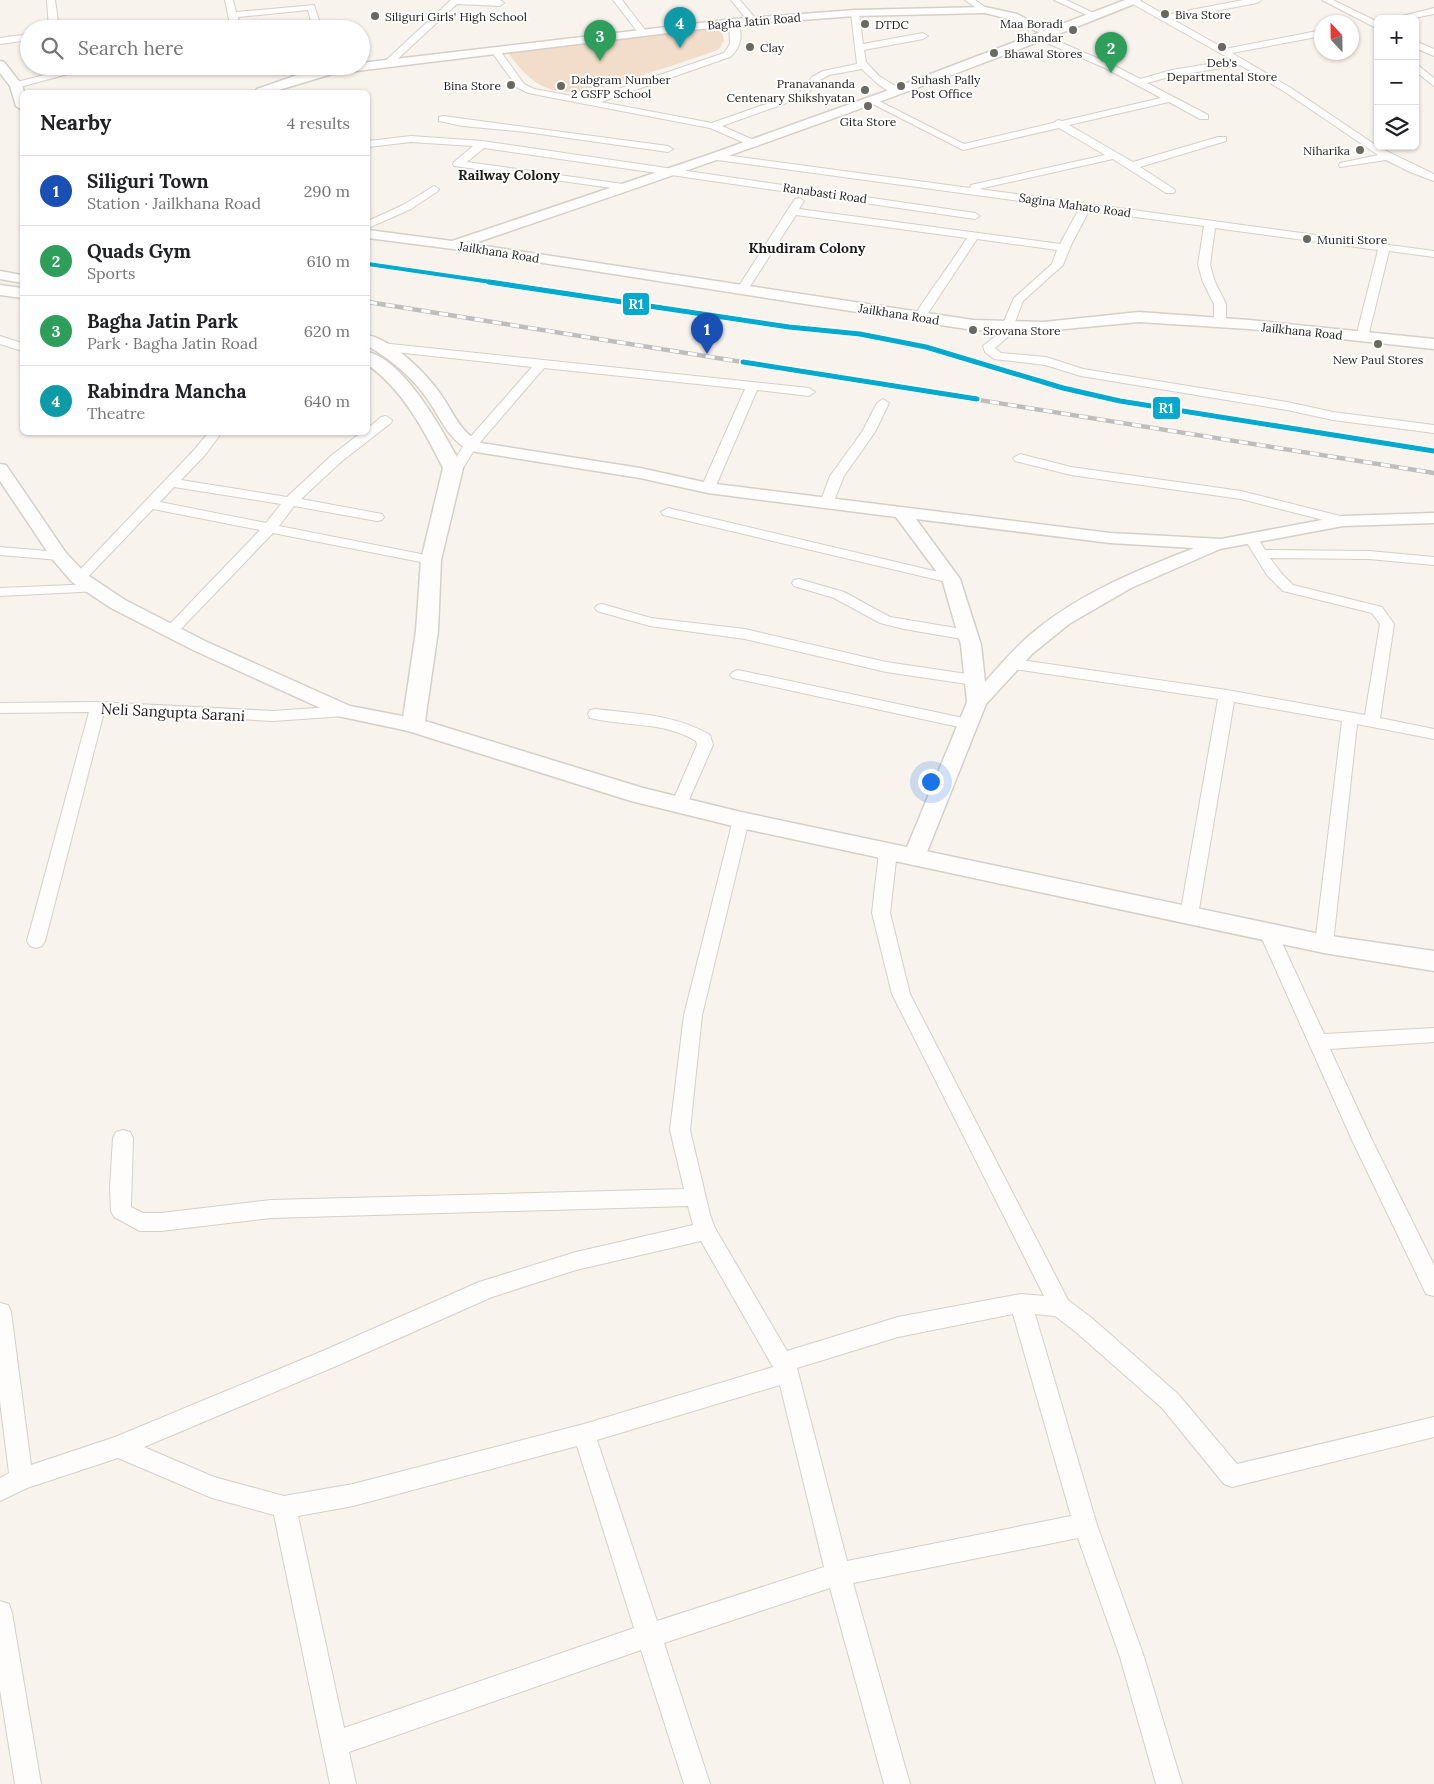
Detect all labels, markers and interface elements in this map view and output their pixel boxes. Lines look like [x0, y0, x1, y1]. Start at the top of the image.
pin: 4 [664, 7, 696, 48]
place label: Biva Store [1175, 7, 1232, 22]
marker: Biva Store [1159, 8, 1171, 20]
place label: Siliguri Girls' High School [385, 9, 527, 24]
street label: Bagha Jatin Road [707, 9, 801, 33]
marker: Siliguri Girls' High School [369, 10, 381, 22]
north arrow [1314, 15, 1359, 60]
map controls [1374, 15, 1419, 150]
button: + [1374, 15, 1419, 60]
place label: Maa Boradi Bhandar [1000, 16, 1064, 45]
place label: DTDC [875, 17, 910, 32]
marker: DTDC [859, 18, 871, 30]
search box [20, 20, 370, 75]
pin: 3 [584, 20, 616, 61]
marker: Maa Boradi Bhandar [1067, 24, 1079, 36]
pin: 2 [1095, 32, 1127, 73]
icon: search [38, 34, 66, 62]
text: Search here [78, 36, 184, 60]
place label: Clay [760, 40, 785, 55]
marker: Clay [744, 41, 756, 53]
marker: Deb's Departmental Store [1216, 41, 1228, 53]
place label: Bhawal Stores [1004, 46, 1083, 61]
marker: Bhawal Stores [988, 47, 1000, 59]
place label: Deb's Departmental Store [1167, 55, 1278, 84]
button: − [1374, 60, 1419, 105]
place label: Dabgram Number 2 GSFP School [571, 72, 671, 101]
place label: Suhash Pally Post Office [911, 72, 981, 101]
place label: Pranavananda Centenary Shikshyatan [726, 76, 855, 105]
place label: Bina Store [444, 78, 501, 93]
marker: Bina Store [505, 79, 517, 91]
marker: Dabgram Number 2 GSFP School [555, 80, 567, 92]
marker: Suhash Pally Post Office [895, 80, 907, 92]
marker: Pranavananda Centenary Shikshyatan [859, 84, 871, 96]
marker: Gita Store [862, 100, 874, 112]
button: layers [1374, 105, 1419, 150]
text: Nearby [40, 109, 111, 136]
text: 4 results [287, 113, 350, 133]
place label: Gita Store [840, 114, 897, 129]
place label: Niharika [1303, 143, 1350, 158]
marker: Niharika [1354, 144, 1366, 156]
district label: Railway Colony [458, 166, 560, 184]
text: Siliguri Town [87, 169, 209, 193]
street label: Ranabasti Road [782, 180, 868, 206]
text: 1 [53, 181, 59, 201]
text: 290 m [304, 181, 350, 201]
street label: Sagina Mahato Road [1018, 190, 1132, 220]
text: Station · Jailkhana Road [87, 193, 261, 213]
place label: Muniti Store [1317, 232, 1388, 247]
marker: Muniti Store [1301, 233, 1313, 245]
street label: Jailkhana Road [457, 238, 540, 266]
text: Quads Gym [87, 239, 191, 263]
district label: Khudiram Colony [749, 239, 866, 257]
text: 2 [52, 251, 60, 271]
text: 610 m [306, 251, 350, 271]
text: Sports [87, 263, 136, 283]
line badge: R1 [622, 292, 650, 316]
text: R1 [628, 295, 644, 313]
street label: Jailkhana Road [857, 300, 940, 328]
text: Bagha Jatin Park [87, 309, 238, 333]
pin: 1 [691, 313, 723, 354]
street label: Jailkhana Road [1260, 319, 1343, 343]
text: 3 [52, 321, 60, 341]
text: 620 m [304, 321, 350, 341]
place label: Srovana Store [983, 323, 1061, 338]
marker: Srovana Store [967, 324, 979, 336]
text: Park · Bagha Jatin Road [87, 333, 258, 353]
marker: New Paul Stores [1372, 338, 1384, 350]
place label: New Paul Stores [1333, 352, 1424, 367]
text: Rabindra Mancha [87, 379, 247, 403]
text: 4 [52, 391, 60, 411]
text: 640 m [304, 391, 350, 411]
line badge: R1 [1152, 396, 1181, 420]
text: R1 [1158, 399, 1174, 417]
text: Theatre [87, 403, 145, 423]
street label: Neli Sangupta Sarani [100, 699, 246, 725]
your location [918, 769, 944, 795]

